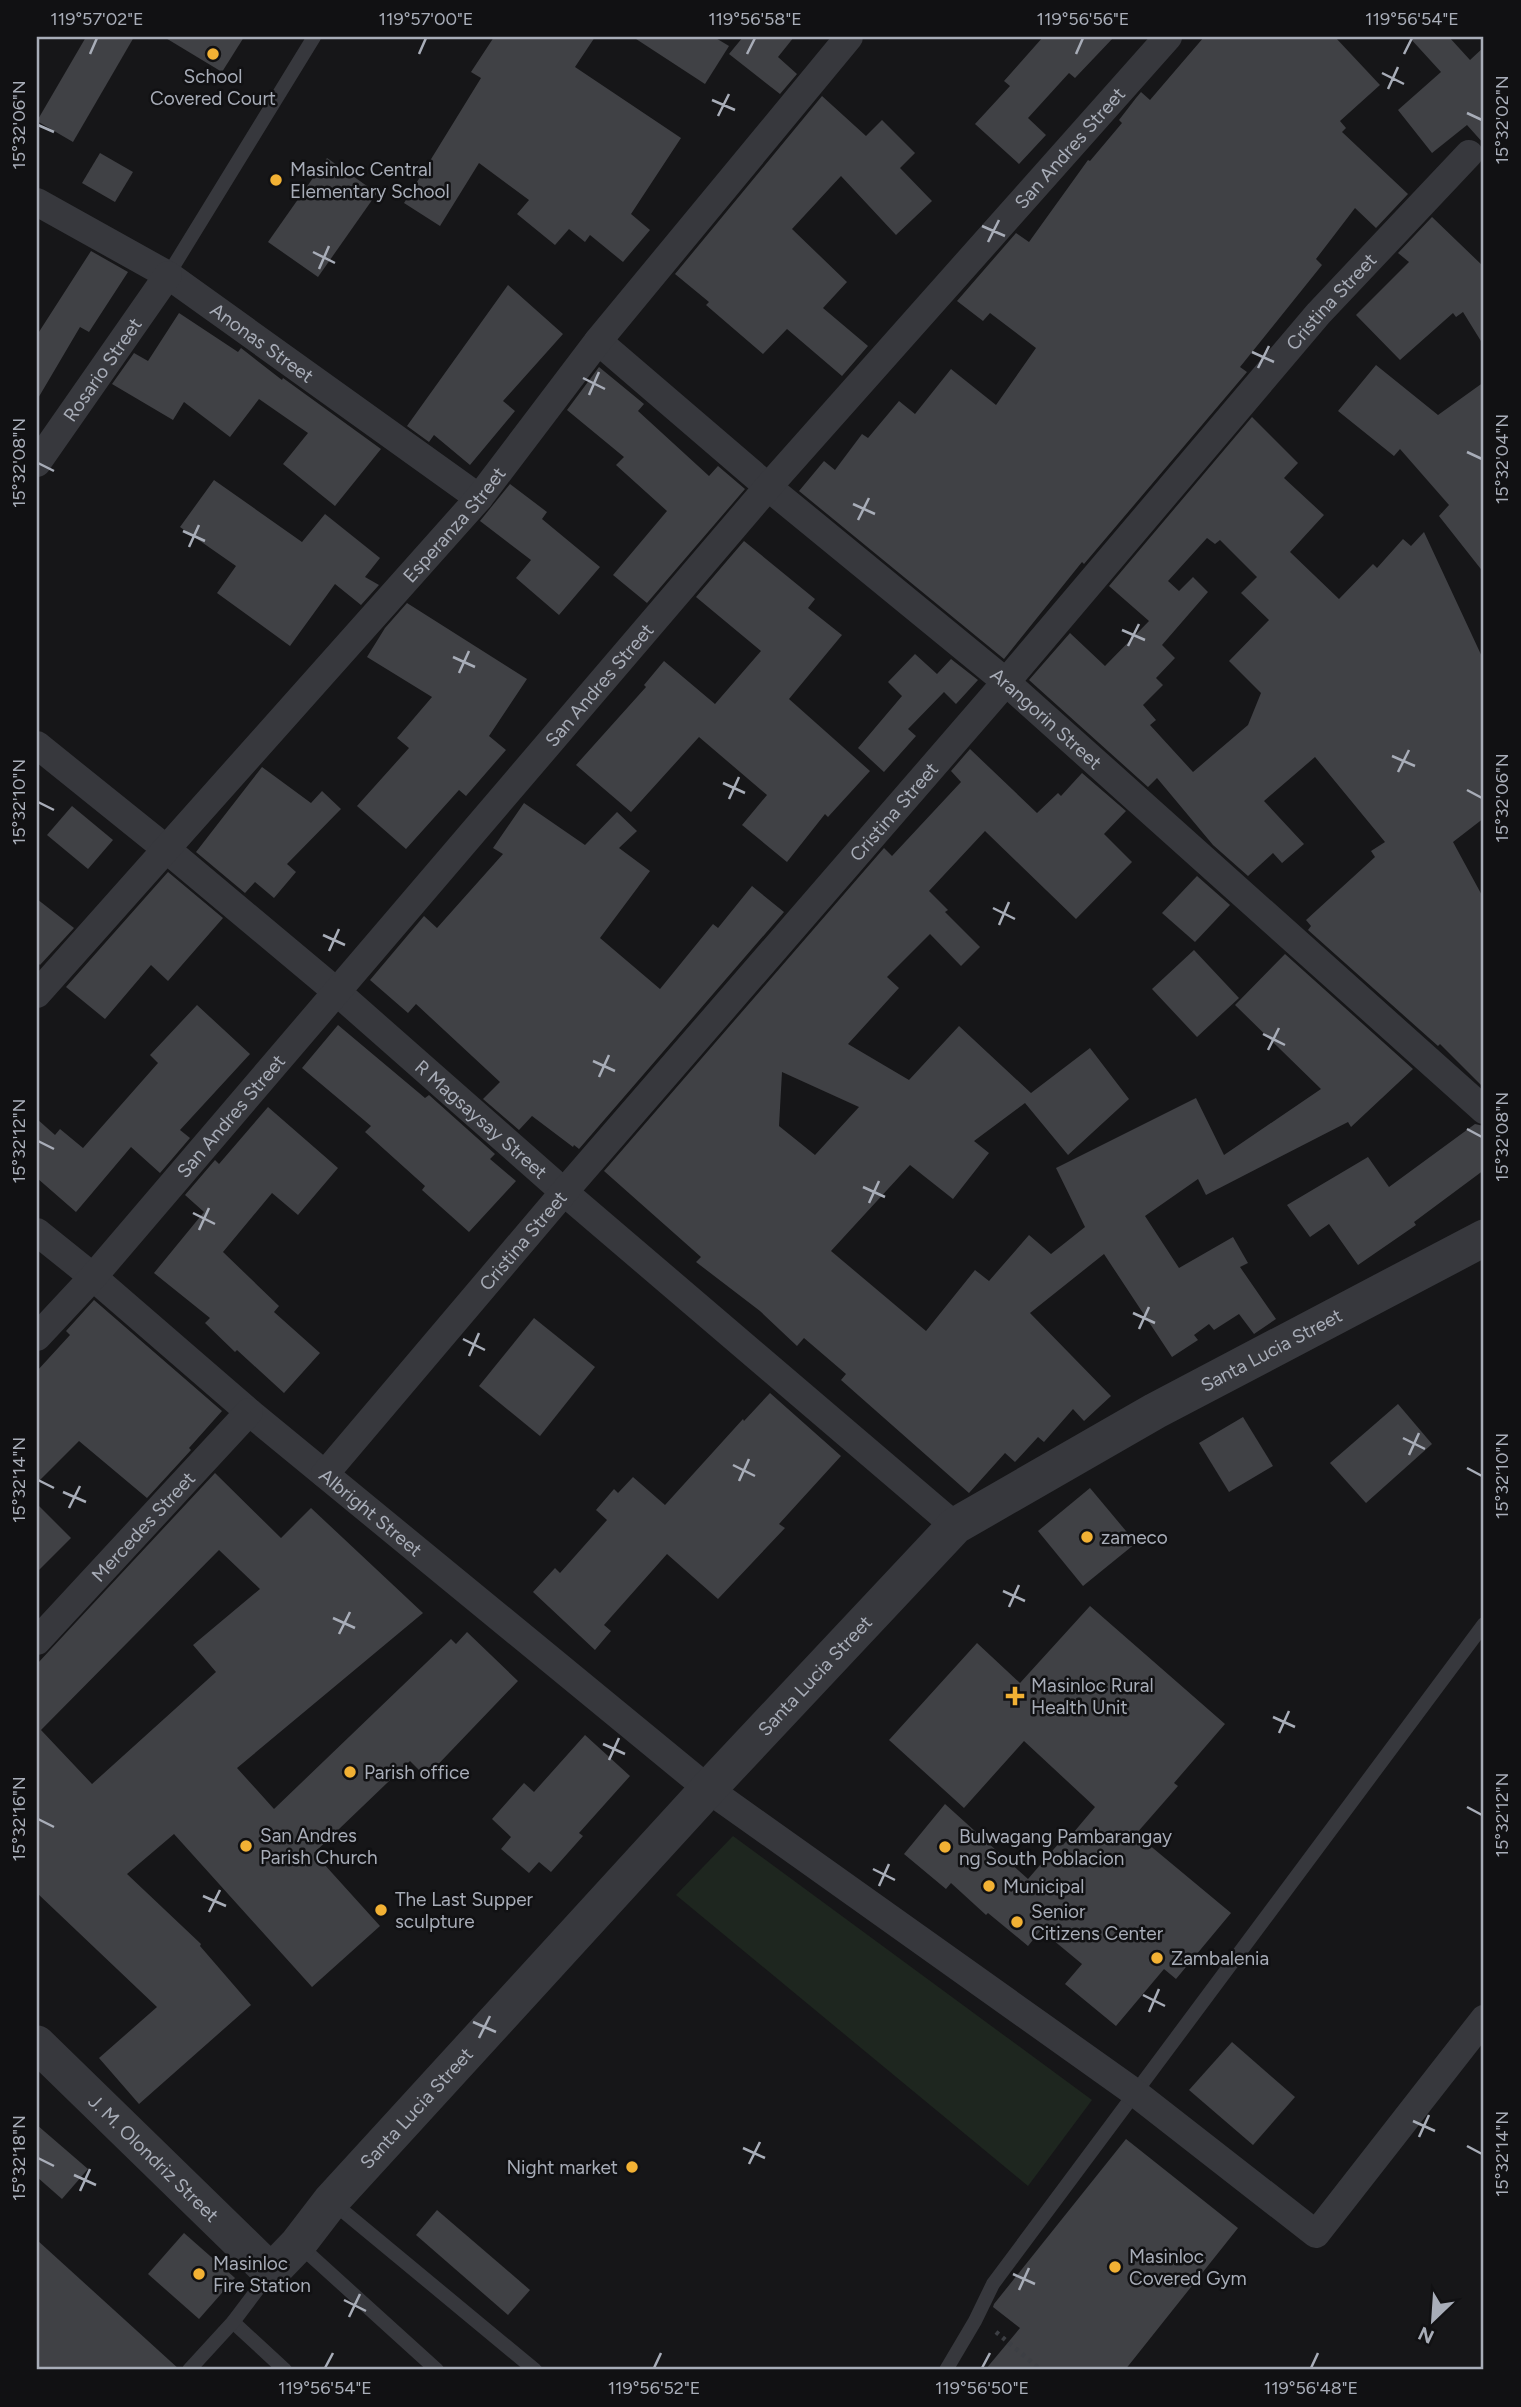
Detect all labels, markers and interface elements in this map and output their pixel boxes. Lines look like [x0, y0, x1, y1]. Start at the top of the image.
text: 119°57'02"E [50, 8, 144, 30]
text: 119°57'00"E [379, 8, 473, 30]
text: 119°56'58"E [708, 8, 802, 30]
text: 119°56'56"E [1037, 8, 1129, 30]
text: 119°56'54"E [1365, 8, 1459, 30]
marker: School Covered Court [205, 46, 221, 62]
place label: School Covered Court [150, 65, 276, 110]
text: 15°32'02"N [1491, 75, 1513, 165]
text: 15°32'06"N [8, 80, 30, 170]
street label: San Andres Street [1010, 83, 1130, 214]
place label: Masinloc Central Elementary School [290, 158, 450, 203]
marker: Masinloc Central Elementary School [268, 172, 284, 188]
street label: Cristina Street [1281, 249, 1381, 355]
street label: Anonas Street [206, 298, 318, 388]
street label: Rosario Street [58, 313, 147, 426]
text: 15°32'04"N [1491, 414, 1513, 504]
text: 15°32'08"N [8, 418, 30, 508]
street label: Esperanza Street [398, 462, 511, 587]
street label: San Andres Street [540, 619, 658, 751]
street label: Arangorin Street [986, 663, 1106, 774]
text: 15°32'06"N [1491, 753, 1513, 843]
street label: Cristina Street [845, 758, 943, 866]
text: 15°32'10"N [8, 759, 30, 845]
street label: San Andres Street [172, 1050, 290, 1183]
street label: R Magsaysay Street [410, 1055, 552, 1184]
text: 15°32'08"N [1491, 1092, 1513, 1182]
text: 15°32'12"N [8, 1098, 30, 1184]
street label: Cristina Street [475, 1186, 572, 1295]
street label: Santa Lucia Street [1197, 1304, 1346, 1397]
text: 15°32'10"N [1491, 1433, 1513, 1519]
text: 15°32'14"N [8, 1437, 30, 1523]
street label: Albright Street [315, 1464, 427, 1561]
street label: Mercedes Street [87, 1467, 200, 1587]
place label: zameco [1101, 1526, 1168, 1549]
marker: zameco [1079, 1529, 1095, 1545]
street label: Santa Lucia Street [753, 1611, 877, 1741]
place label: Masinloc Rural Health Unit [1031, 1674, 1154, 1719]
marker: Masinloc Rural Health Unit [1005, 1686, 1025, 1706]
place label: Parish office [364, 1761, 470, 1784]
marker: Parish office [342, 1764, 358, 1780]
text: 15°32'12"N [1491, 1772, 1513, 1858]
text: 15°32'16"N [8, 1776, 30, 1862]
place label: San Andres Parish Church [260, 1824, 378, 1869]
place label: Bulwagang Pambarangay ng South Poblacion [959, 1825, 1172, 1870]
marker: San Andres Parish Church [238, 1838, 254, 1854]
marker: Bulwagang Pambarangay ng South Poblacion [937, 1839, 953, 1855]
place label: Municipal [1003, 1875, 1084, 1898]
marker: Municipal [981, 1878, 997, 1894]
place label: The Last Supper sculpture [395, 1888, 534, 1933]
place label: Senior Citizens Center [1031, 1900, 1164, 1945]
marker: The Last Supper sculpture [373, 1902, 389, 1918]
marker: Senior Citizens Center [1009, 1914, 1025, 1930]
place label: Zambalenia [1171, 1947, 1269, 1970]
marker: Zambalenia [1149, 1950, 1165, 1966]
street label: Santa Lucia Street [355, 2043, 478, 2174]
street label: J. M. Olondriz Street [83, 2089, 223, 2227]
text: 15°32'14"N [1491, 2111, 1513, 2197]
text: 15°32'18"N [8, 2115, 30, 2201]
place label: Night market [506, 2156, 618, 2179]
marker: Night market [624, 2159, 640, 2175]
place label: Masinloc Covered Gym [1129, 2245, 1247, 2290]
place label: Masinloc Fire Station [213, 2252, 311, 2297]
marker: Masinloc Covered Gym [1107, 2259, 1123, 2275]
marker: Masinloc Fire Station [191, 2266, 207, 2282]
north arrow [1398, 2284, 1468, 2354]
text: N [1415, 2321, 1438, 2348]
text: 119°56'54"E [278, 2377, 372, 2399]
text: 119°56'52"E [608, 2377, 700, 2399]
text: 119°56'50"E [935, 2377, 1029, 2399]
text: 119°56'48"E [1264, 2377, 1358, 2399]

